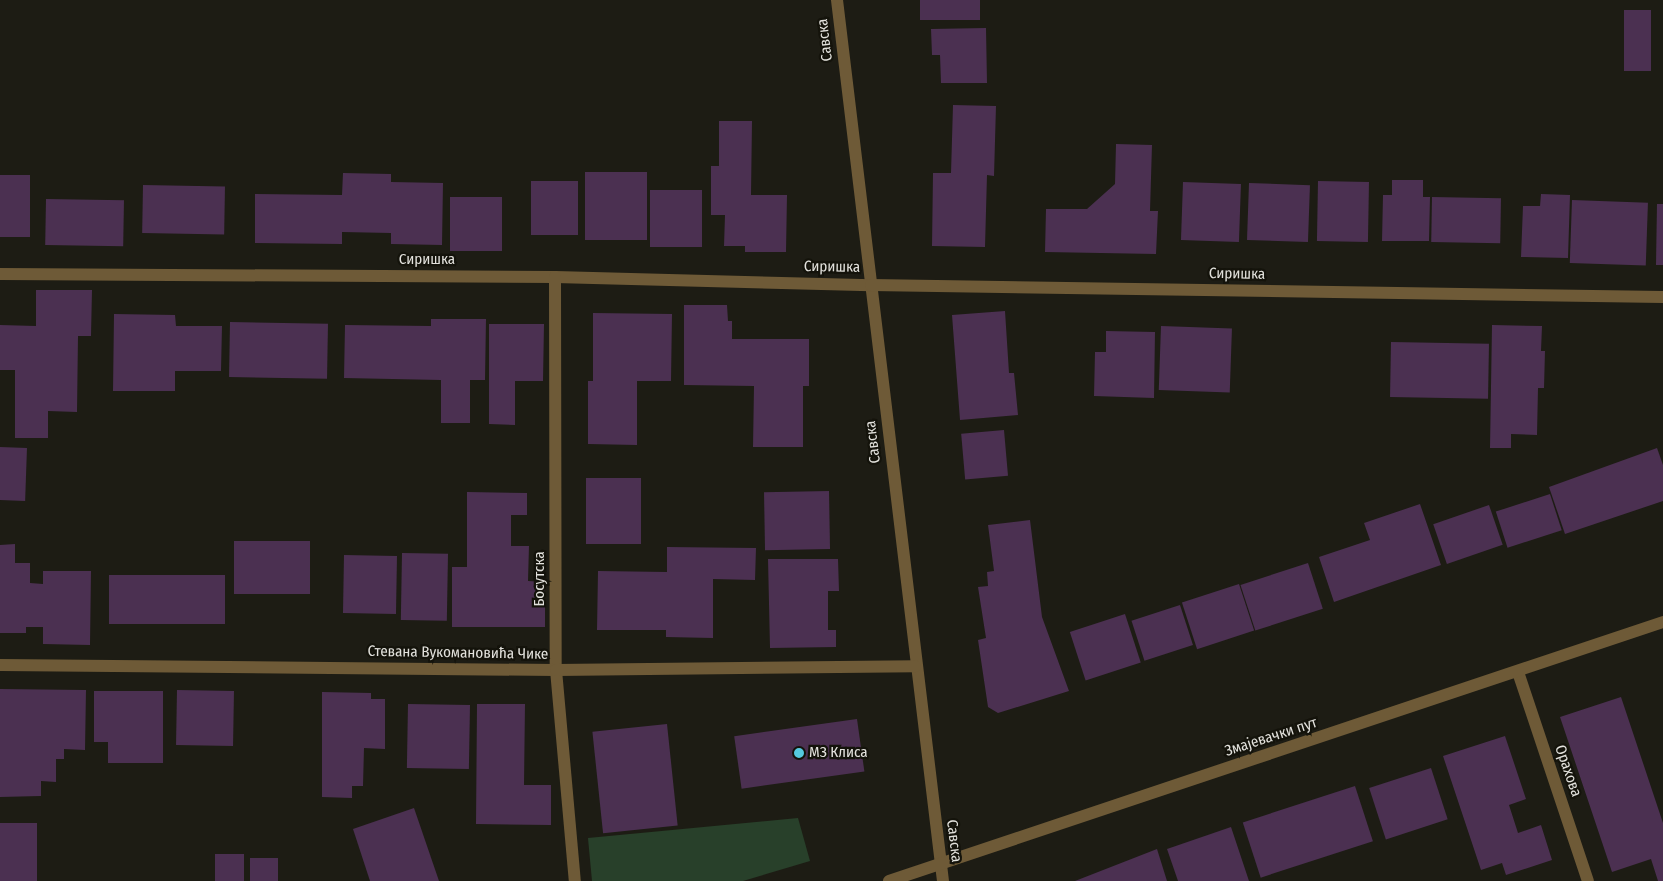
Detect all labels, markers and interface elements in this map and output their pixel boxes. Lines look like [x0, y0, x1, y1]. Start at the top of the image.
street label: Савска [813, 18, 837, 62]
street label: Сиришка [399, 251, 455, 269]
street label: Сиришка [804, 258, 860, 276]
street label: Сиришка [1209, 265, 1265, 283]
street label: Савска [861, 420, 885, 464]
street label: Босутска [531, 551, 549, 607]
street label: Стевана Вукомановића Чике [368, 642, 548, 664]
street label: Змајевачки пут [1223, 714, 1319, 760]
street label: Орахова [1551, 743, 1585, 799]
place label: МЗ Клиса [809, 744, 868, 762]
marker: МЗ Клиса [793, 747, 805, 759]
street label: Савска [942, 819, 966, 863]

